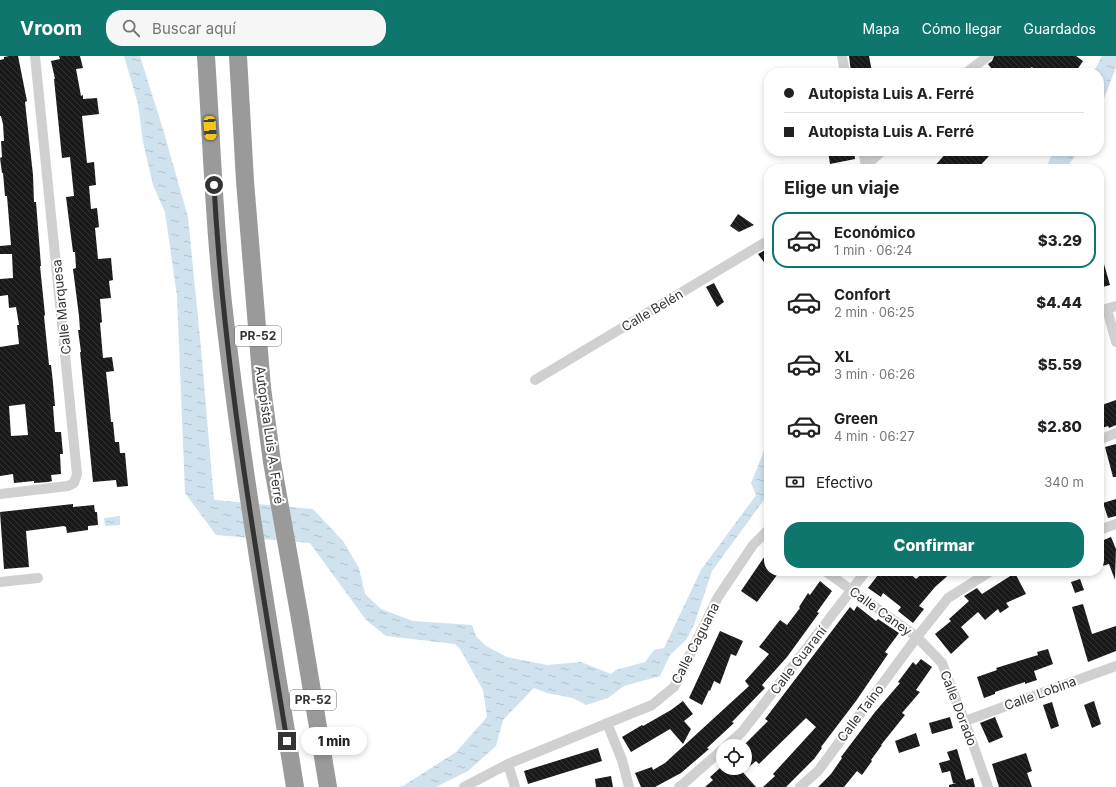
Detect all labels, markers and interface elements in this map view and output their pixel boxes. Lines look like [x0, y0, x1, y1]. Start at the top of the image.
search box [106, 10, 386, 46]
text: Vroom [20, 17, 82, 40]
icon: search [120, 17, 142, 39]
text: Buscar aquí [152, 19, 236, 38]
text: Mapa [863, 20, 900, 37]
text: Cómo llegar [922, 20, 1002, 37]
text: Guardados [1024, 20, 1096, 37]
text: Autopista Luis A. Ferré [808, 84, 974, 103]
car [203, 116, 217, 140]
text: Autopista Luis A. Ferré [808, 122, 974, 141]
route start [205, 176, 223, 194]
text: Elige un viaje [784, 177, 899, 198]
icon: car [786, 222, 822, 258]
text: Económico [834, 223, 915, 242]
text: $3.29 [1038, 231, 1082, 250]
text: 1 min · 06:24 [834, 242, 912, 258]
street label: Calle Marquesa [48, 259, 74, 355]
icon: car [786, 284, 822, 320]
street label: Calle Belén [618, 285, 686, 335]
text: Confort [834, 285, 890, 304]
text: $4.44 [1036, 293, 1082, 312]
text: 2 min · 06:25 [834, 304, 915, 320]
road number: PR-52 [235, 326, 281, 346]
icon: car [786, 346, 822, 382]
text: XL [834, 347, 854, 366]
text: $5.59 [1038, 355, 1082, 374]
street label: Autopista Luis A. Ferré [252, 365, 288, 505]
text: 3 min · 06:26 [834, 366, 915, 382]
icon: car [786, 408, 822, 444]
text: Green [834, 409, 878, 428]
text: $2.80 [1037, 417, 1082, 436]
text: 4 min · 06:27 [834, 428, 915, 444]
icon: cash [784, 471, 806, 493]
text: Efectivo [816, 473, 873, 492]
text: 340 m [1044, 474, 1084, 490]
button: Confirmar [784, 522, 1084, 568]
street label: Calle Caney [847, 583, 915, 639]
street label: Calle Caguana [668, 600, 722, 686]
street label: Calle Guaraní [766, 622, 830, 697]
street label: Calle Dorado [937, 668, 981, 748]
street label: Calle Lobina [1002, 673, 1078, 713]
street label: Calle Taíno [833, 681, 887, 745]
road number: PR-52 [290, 690, 336, 710]
callout: 1 min [301, 727, 367, 755]
route end [278, 732, 296, 750]
text: 1 min [318, 733, 350, 749]
map controls [716, 739, 752, 775]
button: locate [716, 739, 752, 775]

